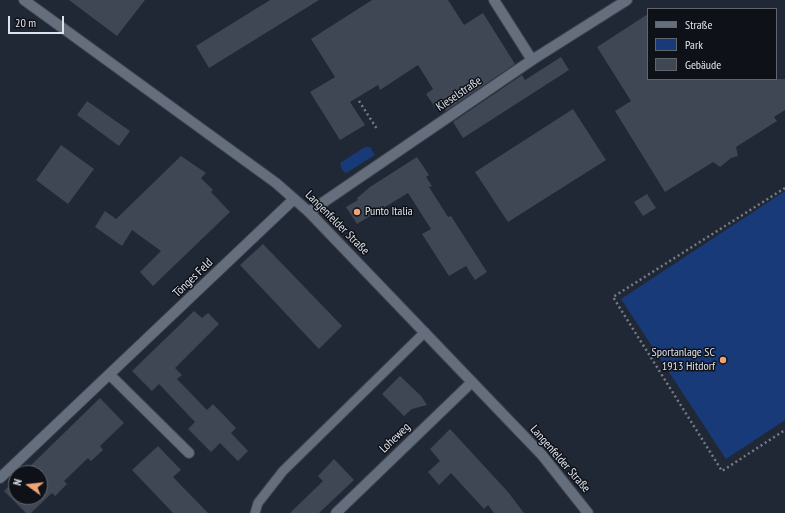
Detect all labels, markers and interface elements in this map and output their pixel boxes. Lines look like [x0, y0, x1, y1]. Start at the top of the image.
scale bar [10, 8, 66, 34]
legend [647, 8, 777, 80]
text: 20 m [15, 15, 36, 30]
text: Straße [685, 17, 712, 32]
text: Park [685, 37, 703, 52]
text: Gebäude [685, 57, 721, 72]
street label: Kieselstraße [434, 74, 484, 114]
street label: Langenfelder Straße [302, 188, 372, 258]
place label: Punto Italia [365, 205, 413, 219]
marker: Punto Italia [352, 207, 362, 217]
street label: Tönges Feld [170, 256, 216, 300]
place label: Sportanlage SC 1913 Hitdorf [652, 346, 715, 374]
marker: Sportanlage SC 1913 Hitdorf [718, 355, 728, 365]
street label: Loheweg [377, 420, 413, 456]
street label: Langenfelder Straße [527, 422, 593, 496]
north arrow [8, 465, 48, 505]
text: N [10, 477, 25, 487]

